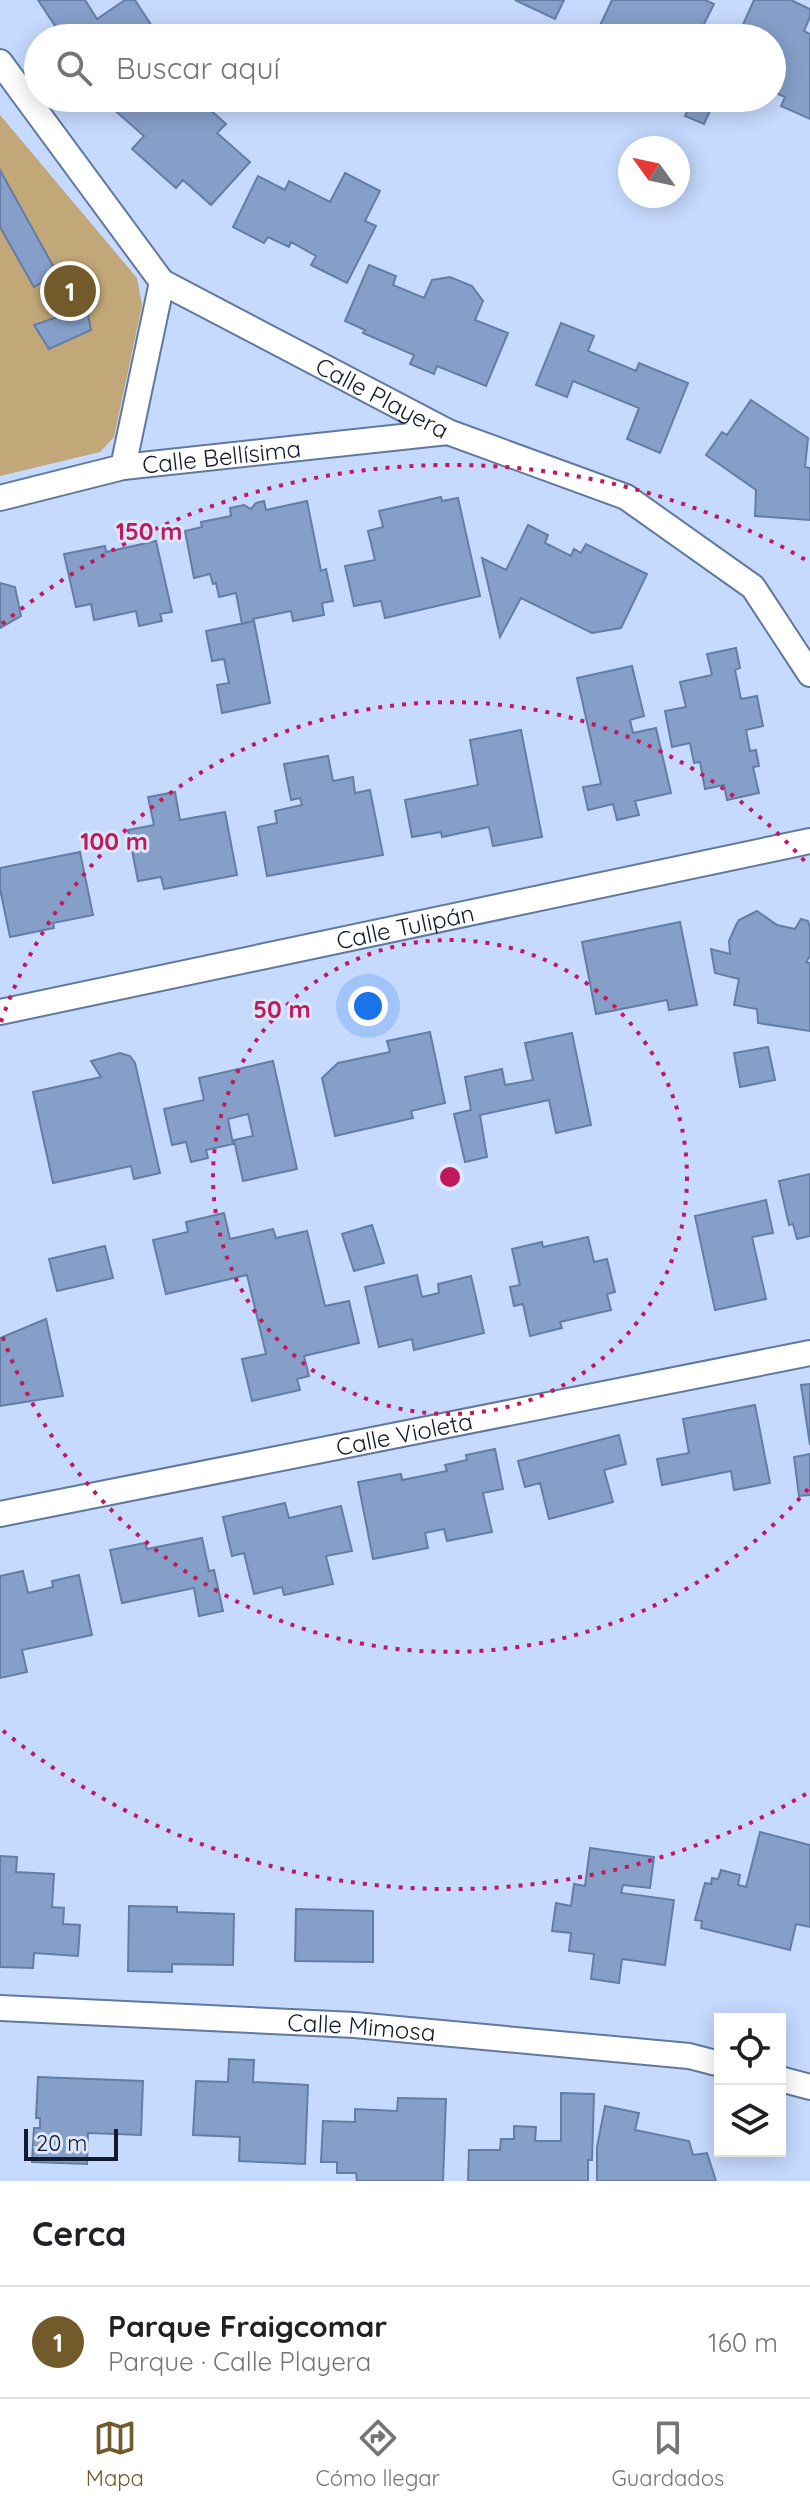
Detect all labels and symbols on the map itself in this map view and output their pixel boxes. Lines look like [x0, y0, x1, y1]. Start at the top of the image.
north arrow [618, 136, 690, 208]
pin: 1 [44, 261, 96, 321]
street label: Calle Playera [311, 350, 454, 445]
street label: Calle Bellísima [141, 433, 302, 480]
text: 150 m [116, 516, 182, 546]
text: 100 m [80, 826, 148, 856]
street label: Calle Tulipán [333, 897, 477, 956]
your location [348, 986, 388, 1026]
text: 50 m [253, 994, 311, 1024]
centre of rings [436, 1163, 464, 1191]
street label: Calle Violeta [333, 1405, 475, 1462]
street label: Calle Mimosa [287, 2007, 437, 2047]
scale bar [24, 2125, 118, 2161]

